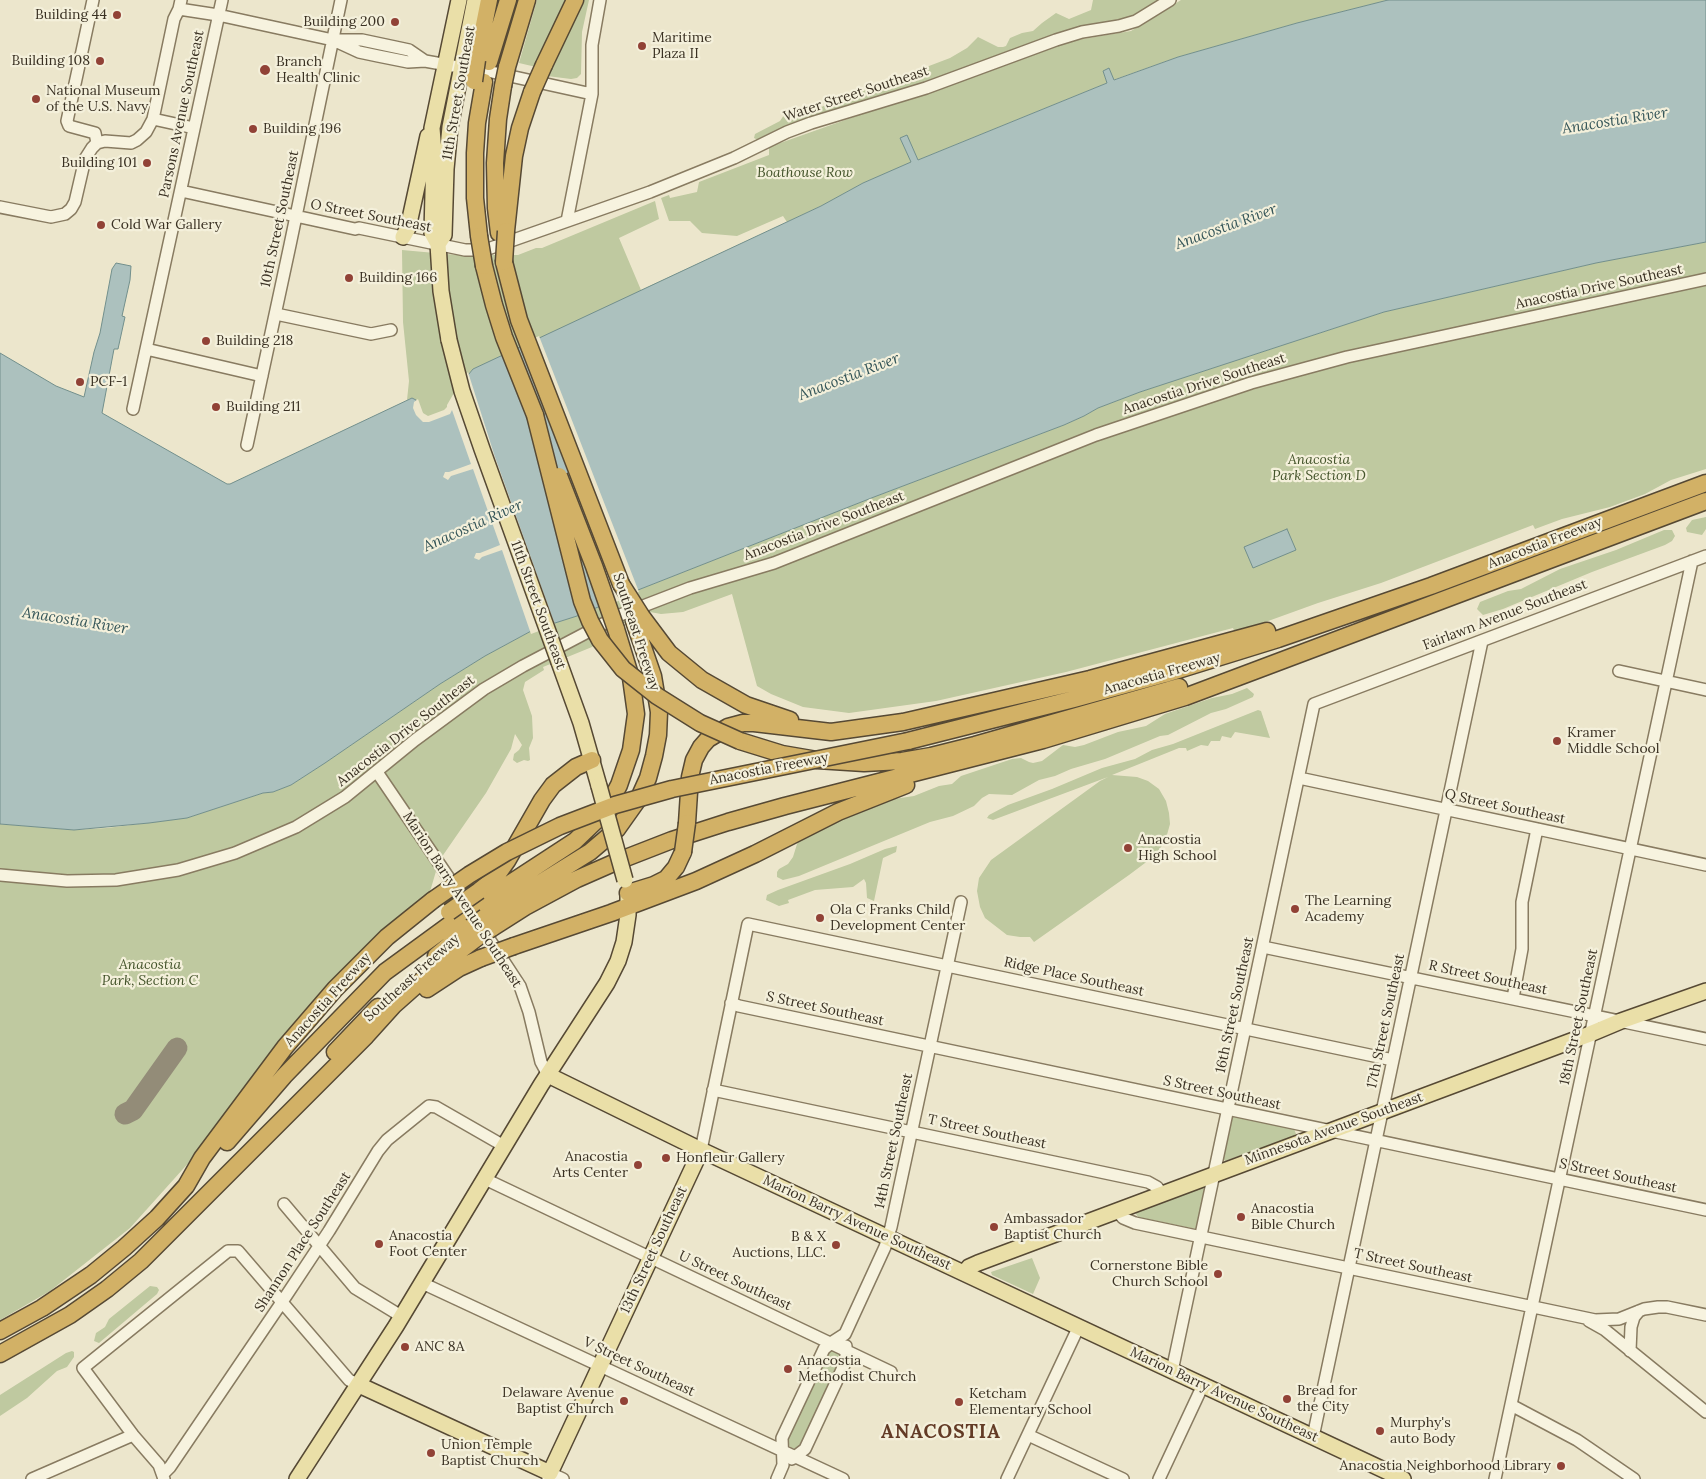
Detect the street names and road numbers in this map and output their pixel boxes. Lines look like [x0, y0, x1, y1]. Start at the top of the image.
street label: 11th Street Southeast [439, 25, 479, 161]
street label: Parsons Avenue Southeast [156, 29, 208, 199]
street label: Water Street Southeast [781, 63, 931, 125]
street label: 10th Street Southeast [257, 149, 303, 289]
street label: O Street Southeast [309, 196, 433, 236]
street label: Anacostia Drive Southeast [1514, 261, 1684, 313]
street label: Anacostia Drive Southeast [1120, 350, 1288, 418]
street label: Anacostia Drive Southeast [741, 488, 907, 564]
street label: Anacostia Freeway [1486, 513, 1604, 573]
street label: 11th Street Southeast [507, 538, 569, 672]
street label: Southeast Freeway [609, 571, 663, 693]
street label: Fairlawn Avenue Southeast [1420, 576, 1590, 654]
street label: Anacostia Freeway [1102, 649, 1222, 699]
street label: Anacostia Drive Southeast [334, 672, 478, 790]
street label: Anacostia Freeway [708, 749, 830, 789]
street label: Q Street Southeast [1443, 786, 1567, 828]
street label: Marion Barry Avenue Southeast [399, 809, 525, 991]
street label: Southeast Freeway [361, 931, 463, 1025]
street label: 16th Street Southeast [1212, 935, 1258, 1075]
street label: 18th Street Southeast [1556, 947, 1602, 1087]
street label: Anacostia Freeway [281, 949, 375, 1051]
street label: 17th Street Southeast [1364, 952, 1408, 1090]
street label: Ridge Place Southeast [1002, 954, 1146, 1000]
street label: R Street Southeast [1427, 957, 1549, 999]
street label: S Street Southeast [765, 988, 885, 1030]
street label: 14th Street Southeast [871, 1072, 917, 1210]
street label: S Street Southeast [1162, 1072, 1282, 1114]
street label: Minnesota Avenue Southeast [1243, 1089, 1425, 1169]
street label: T Street Southeast [926, 1111, 1048, 1153]
street label: S Street Southeast [1558, 1155, 1678, 1197]
street label: Shannon Place Southeast [251, 1169, 355, 1315]
street label: Marion Barry Avenue Southeast [760, 1172, 954, 1274]
street label: 13th Street Southeast [617, 1184, 691, 1316]
street label: T Street Southeast [1352, 1245, 1474, 1287]
street label: U Street Southeast [676, 1247, 794, 1315]
street label: V Street Southeast [581, 1334, 697, 1400]
street label: Marion Barry Avenue Southeast [1127, 1344, 1321, 1446]

